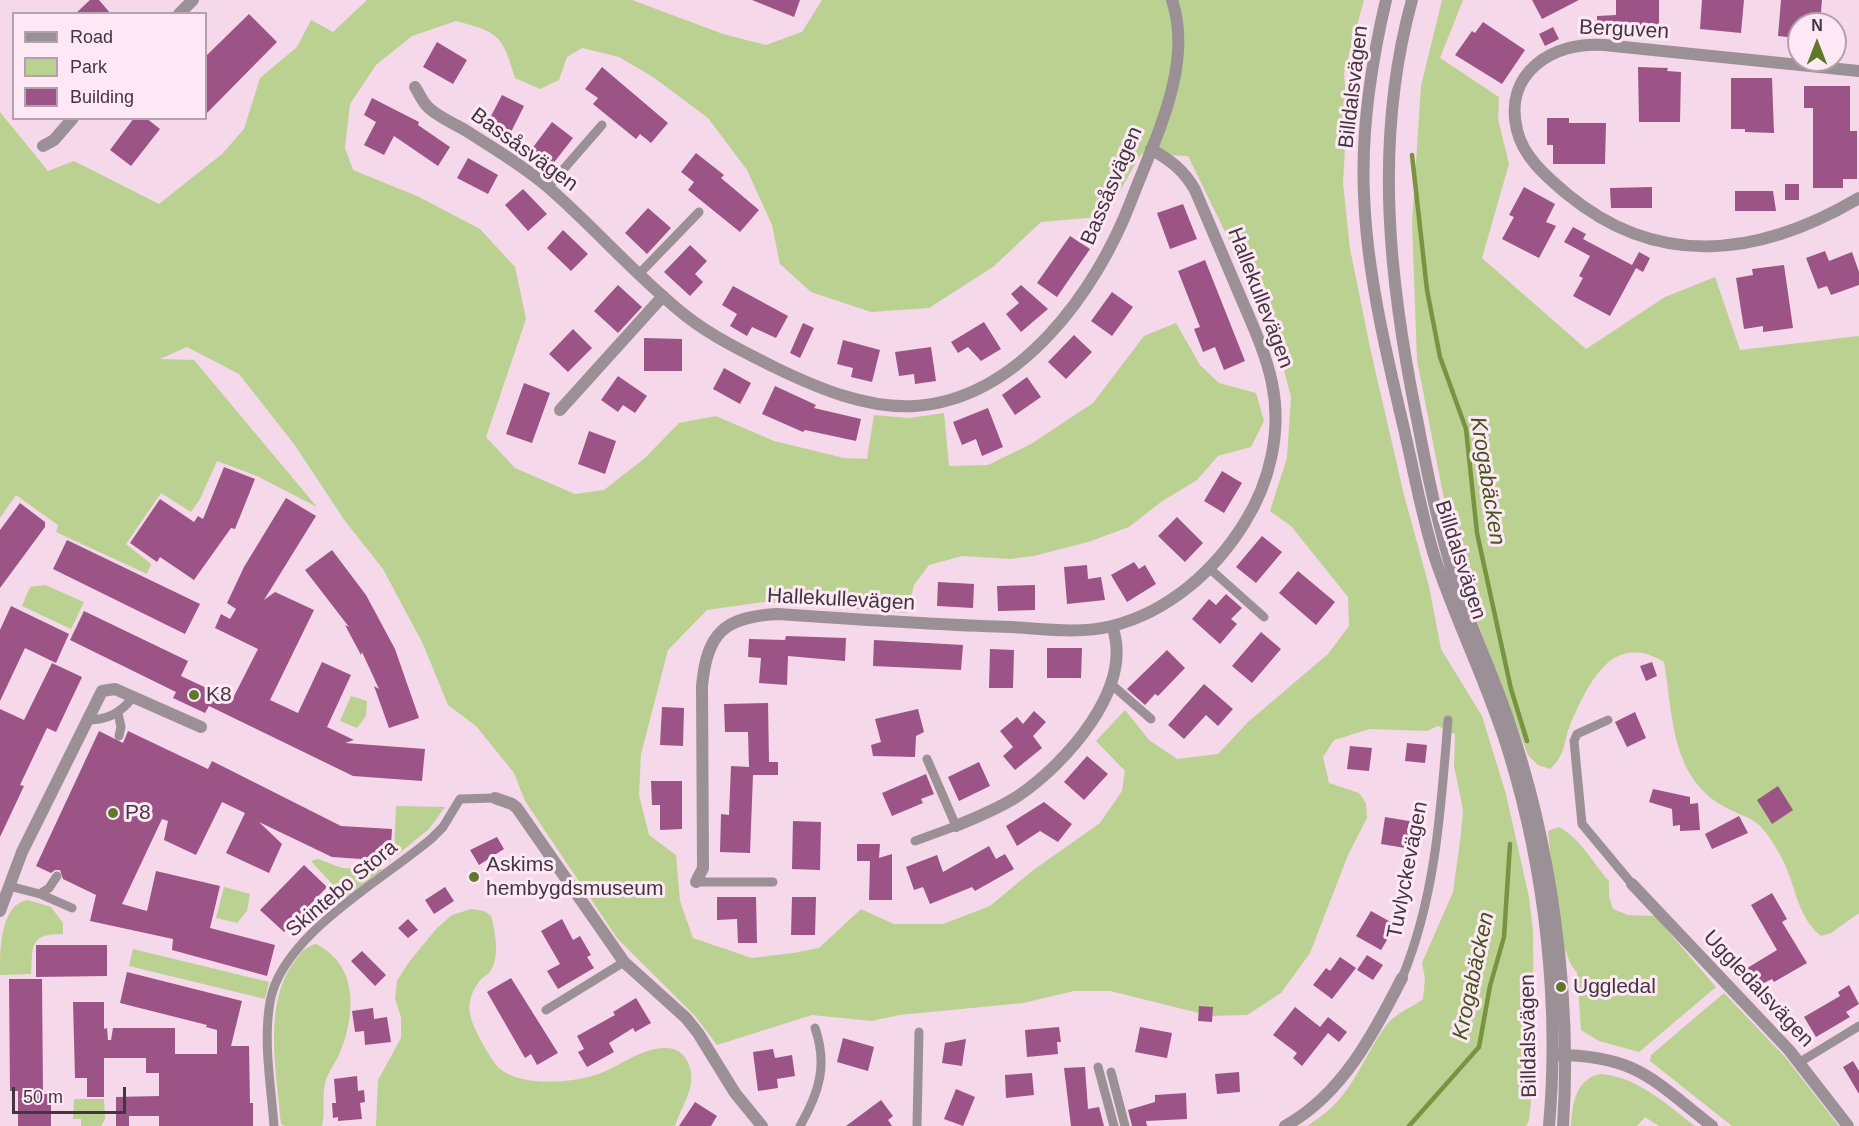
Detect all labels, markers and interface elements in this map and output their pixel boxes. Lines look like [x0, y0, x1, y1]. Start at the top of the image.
legend [12, 12, 207, 120]
north arrow [1787, 12, 1847, 72]
street label: Berguven [1578, 15, 1670, 45]
text: N [1811, 17, 1823, 34]
street label: Billdalsvägen [1334, 24, 1374, 150]
text: Road [70, 27, 113, 47]
text: Park [70, 57, 107, 77]
text: Building [70, 87, 134, 107]
street label: Bassåsvägen [466, 103, 582, 197]
street label: Bassåsvägen [1076, 123, 1148, 249]
street label: Hallekullevägen [1222, 224, 1298, 372]
water label: Krogabäcken [1464, 415, 1510, 547]
street label: Billdalsvägen [1429, 497, 1491, 623]
street label: Hallekullevägen [766, 584, 916, 616]
place label: K8 [206, 682, 232, 708]
marker: K8 [187, 688, 201, 702]
street label: Tuvlyckevägen [1382, 799, 1434, 941]
place label: P8 [125, 800, 151, 826]
marker: P8 [106, 806, 120, 820]
street label: Skintebo Stora [281, 835, 403, 943]
place label: Askims hembygdsmuseum [486, 852, 663, 902]
marker: Askims hembygdsmuseum [467, 870, 481, 884]
water label: Krogabäcken [1448, 910, 1500, 1042]
street label: Uggledalsvägen [1697, 925, 1819, 1053]
street label: Billdalsvägen [1515, 974, 1543, 1098]
place label: Uggledal [1573, 974, 1656, 1000]
marker: Uggledal [1554, 980, 1568, 994]
scale bar [15, 1075, 129, 1113]
text: 50 m [23, 1087, 63, 1107]

